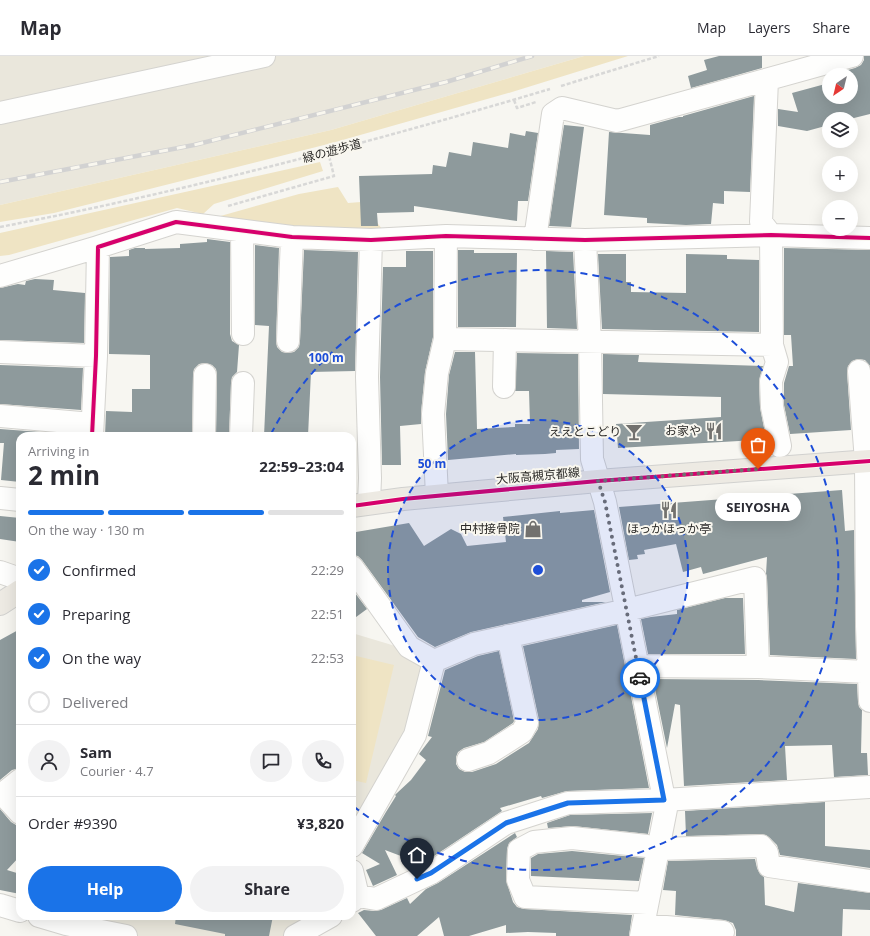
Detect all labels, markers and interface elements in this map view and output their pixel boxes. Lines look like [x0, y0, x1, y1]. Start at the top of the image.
text: Map [20, 15, 61, 41]
text: Map [697, 18, 726, 37]
text: Layers [748, 18, 790, 37]
text: Share [812, 18, 850, 37]
north arrow [822, 68, 858, 104]
map controls [822, 68, 858, 236]
button: layers [822, 112, 858, 148]
street label: 緑の遊歩道 [301, 135, 363, 166]
button: + [822, 156, 858, 192]
button: − [822, 200, 858, 236]
text: 100 m [308, 349, 344, 366]
restaurant icon: お家や [704, 421, 724, 441]
bar icon: ええとこどり [624, 422, 644, 442]
place label: お家や [665, 422, 701, 439]
place label: ええとこどり [549, 423, 621, 440]
pin [741, 428, 775, 469]
icon: bag [747, 434, 769, 456]
text: Arriving in [28, 442, 90, 460]
text: 50 m [418, 455, 446, 472]
text: 22:59–23:04 [259, 456, 344, 476]
text: 2 min [28, 457, 100, 493]
street label: 大阪高槻京都線 [495, 463, 581, 488]
callout: SEIYOSHA [715, 493, 801, 521]
text: SEIYOSHA [726, 498, 790, 516]
restaurant icon: ほっかほっか亭 [659, 500, 679, 520]
shop icon: 中村接骨院 [523, 519, 543, 539]
place label: 中村接骨院 [460, 520, 520, 537]
place label: ほっかほっか亭 [627, 520, 711, 537]
text: On the way · 130 m [28, 521, 144, 539]
icon: check [28, 559, 50, 581]
text: Confirmed [62, 560, 136, 580]
text: 22:29 [311, 561, 344, 579]
centre of rings [531, 563, 545, 577]
icon: check [28, 603, 50, 625]
text: Preparing [62, 604, 130, 624]
text: 22:51 [311, 605, 344, 623]
icon: check [28, 647, 50, 669]
text: On the way [62, 648, 141, 668]
text: 22:53 [311, 649, 344, 667]
courier [620, 658, 660, 698]
icon: car [629, 667, 651, 689]
text: Delivered [62, 692, 129, 712]
button: person [28, 740, 70, 782]
button: chat [250, 740, 292, 782]
button: phone [302, 740, 344, 782]
text: Sam [80, 742, 112, 762]
text: Courier · 4.7 [80, 762, 154, 780]
text: Order #9390 [28, 813, 117, 833]
text: ¥3,820 [297, 813, 344, 833]
pin [400, 838, 434, 879]
icon: home [406, 844, 428, 866]
button: Help [28, 866, 182, 912]
button: Share [190, 866, 344, 912]

